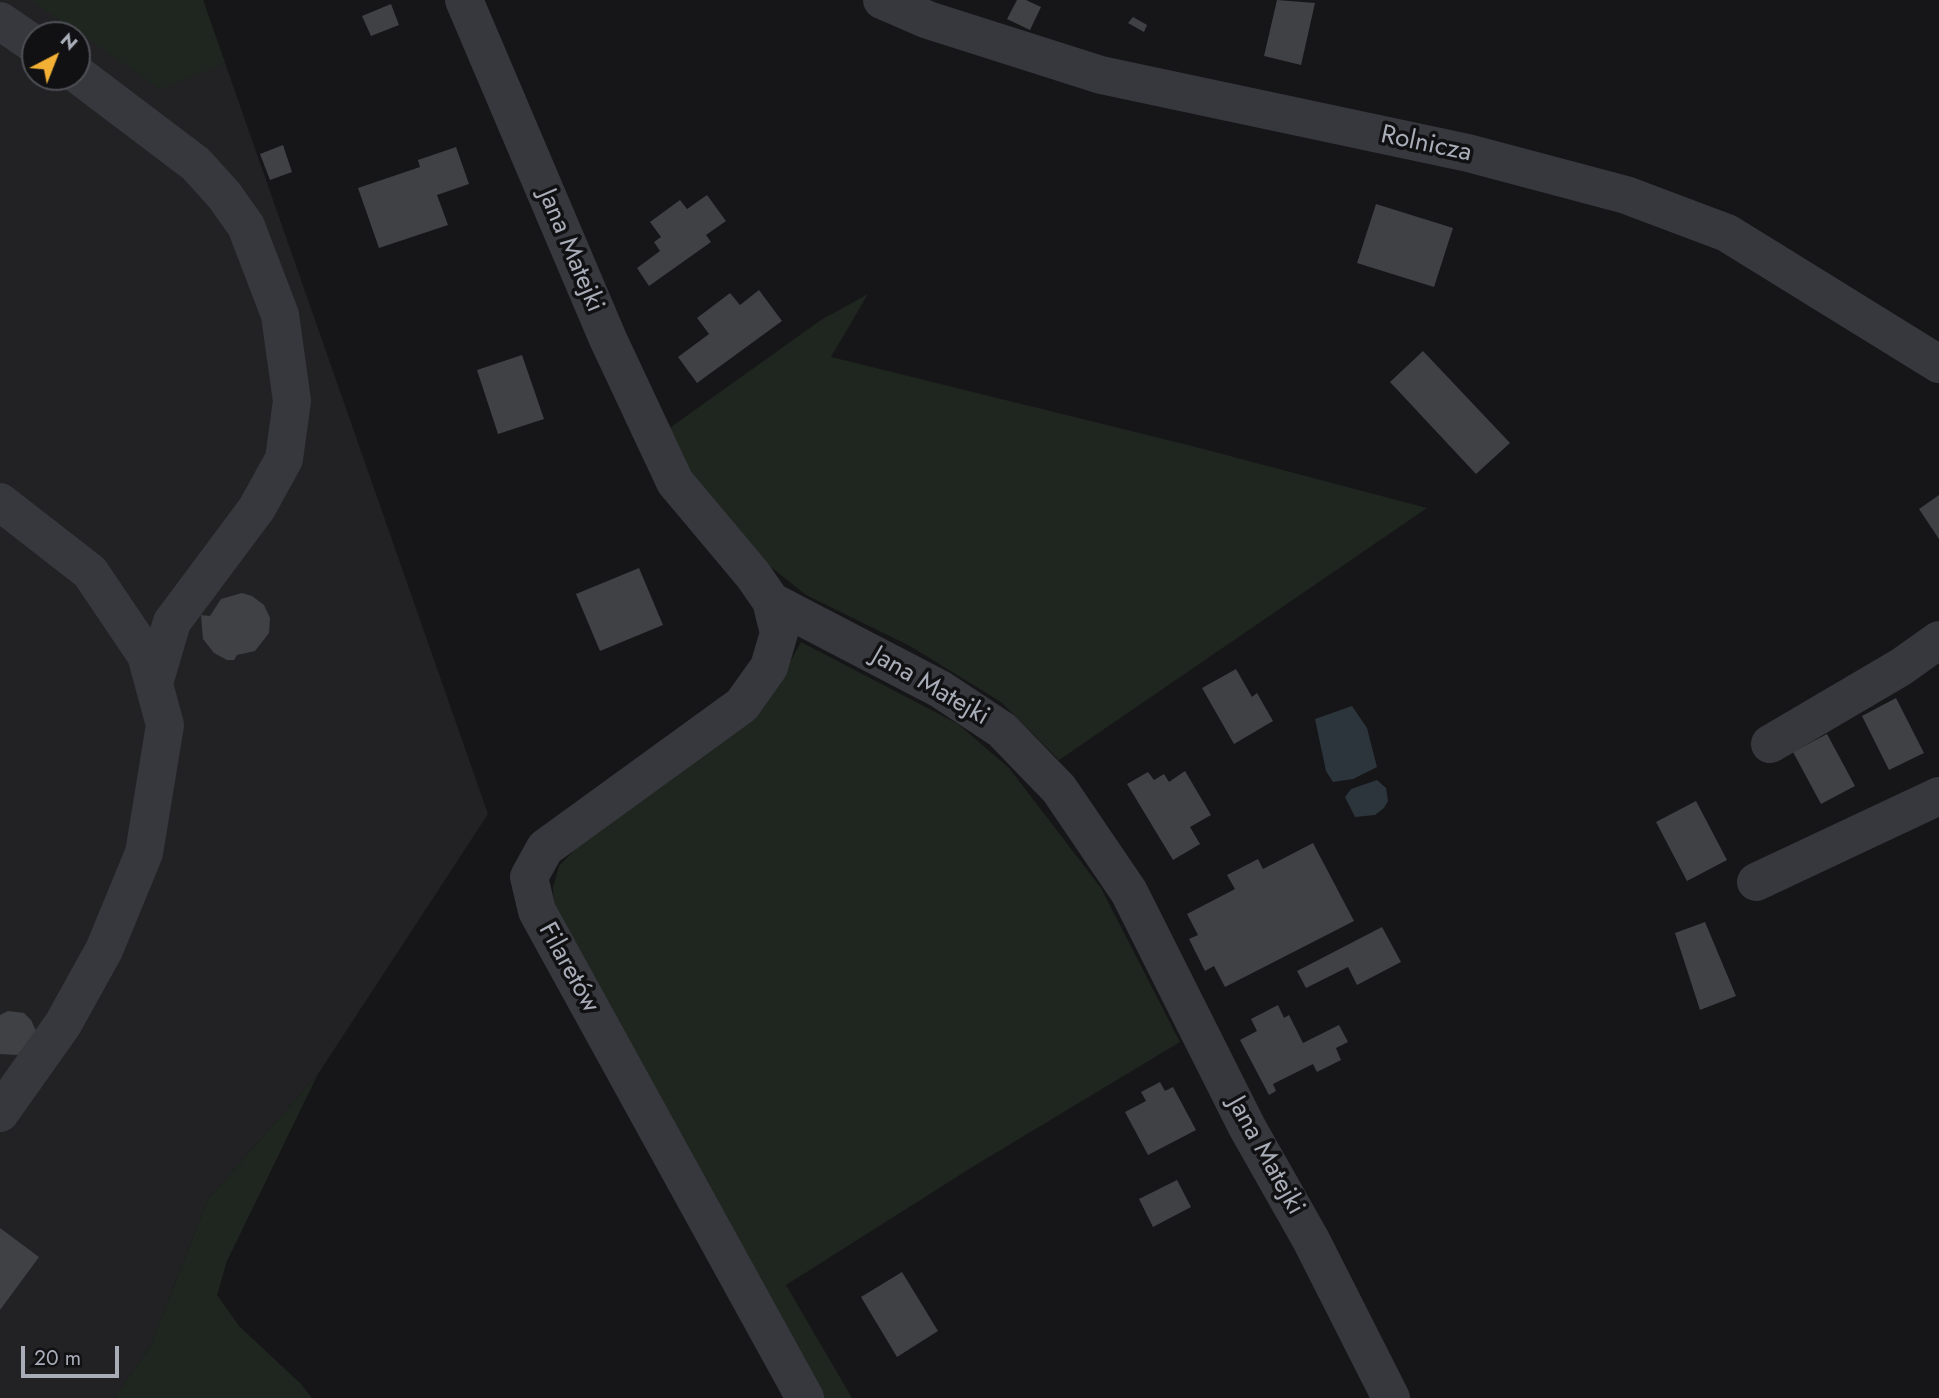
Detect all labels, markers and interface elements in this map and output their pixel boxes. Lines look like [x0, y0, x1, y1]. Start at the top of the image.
north arrow [21, 21, 91, 91]
text: N [54, 26, 84, 57]
street label: Rolnicza [1378, 120, 1474, 170]
street label: Jana Matejki [530, 185, 610, 317]
street label: Jana Matejki [866, 641, 994, 733]
street label: Filaretów [531, 918, 605, 1018]
street label: Jana Matejki [1220, 1091, 1310, 1221]
scale bar [24, 1332, 122, 1376]
text: 20 m [34, 1343, 81, 1373]

